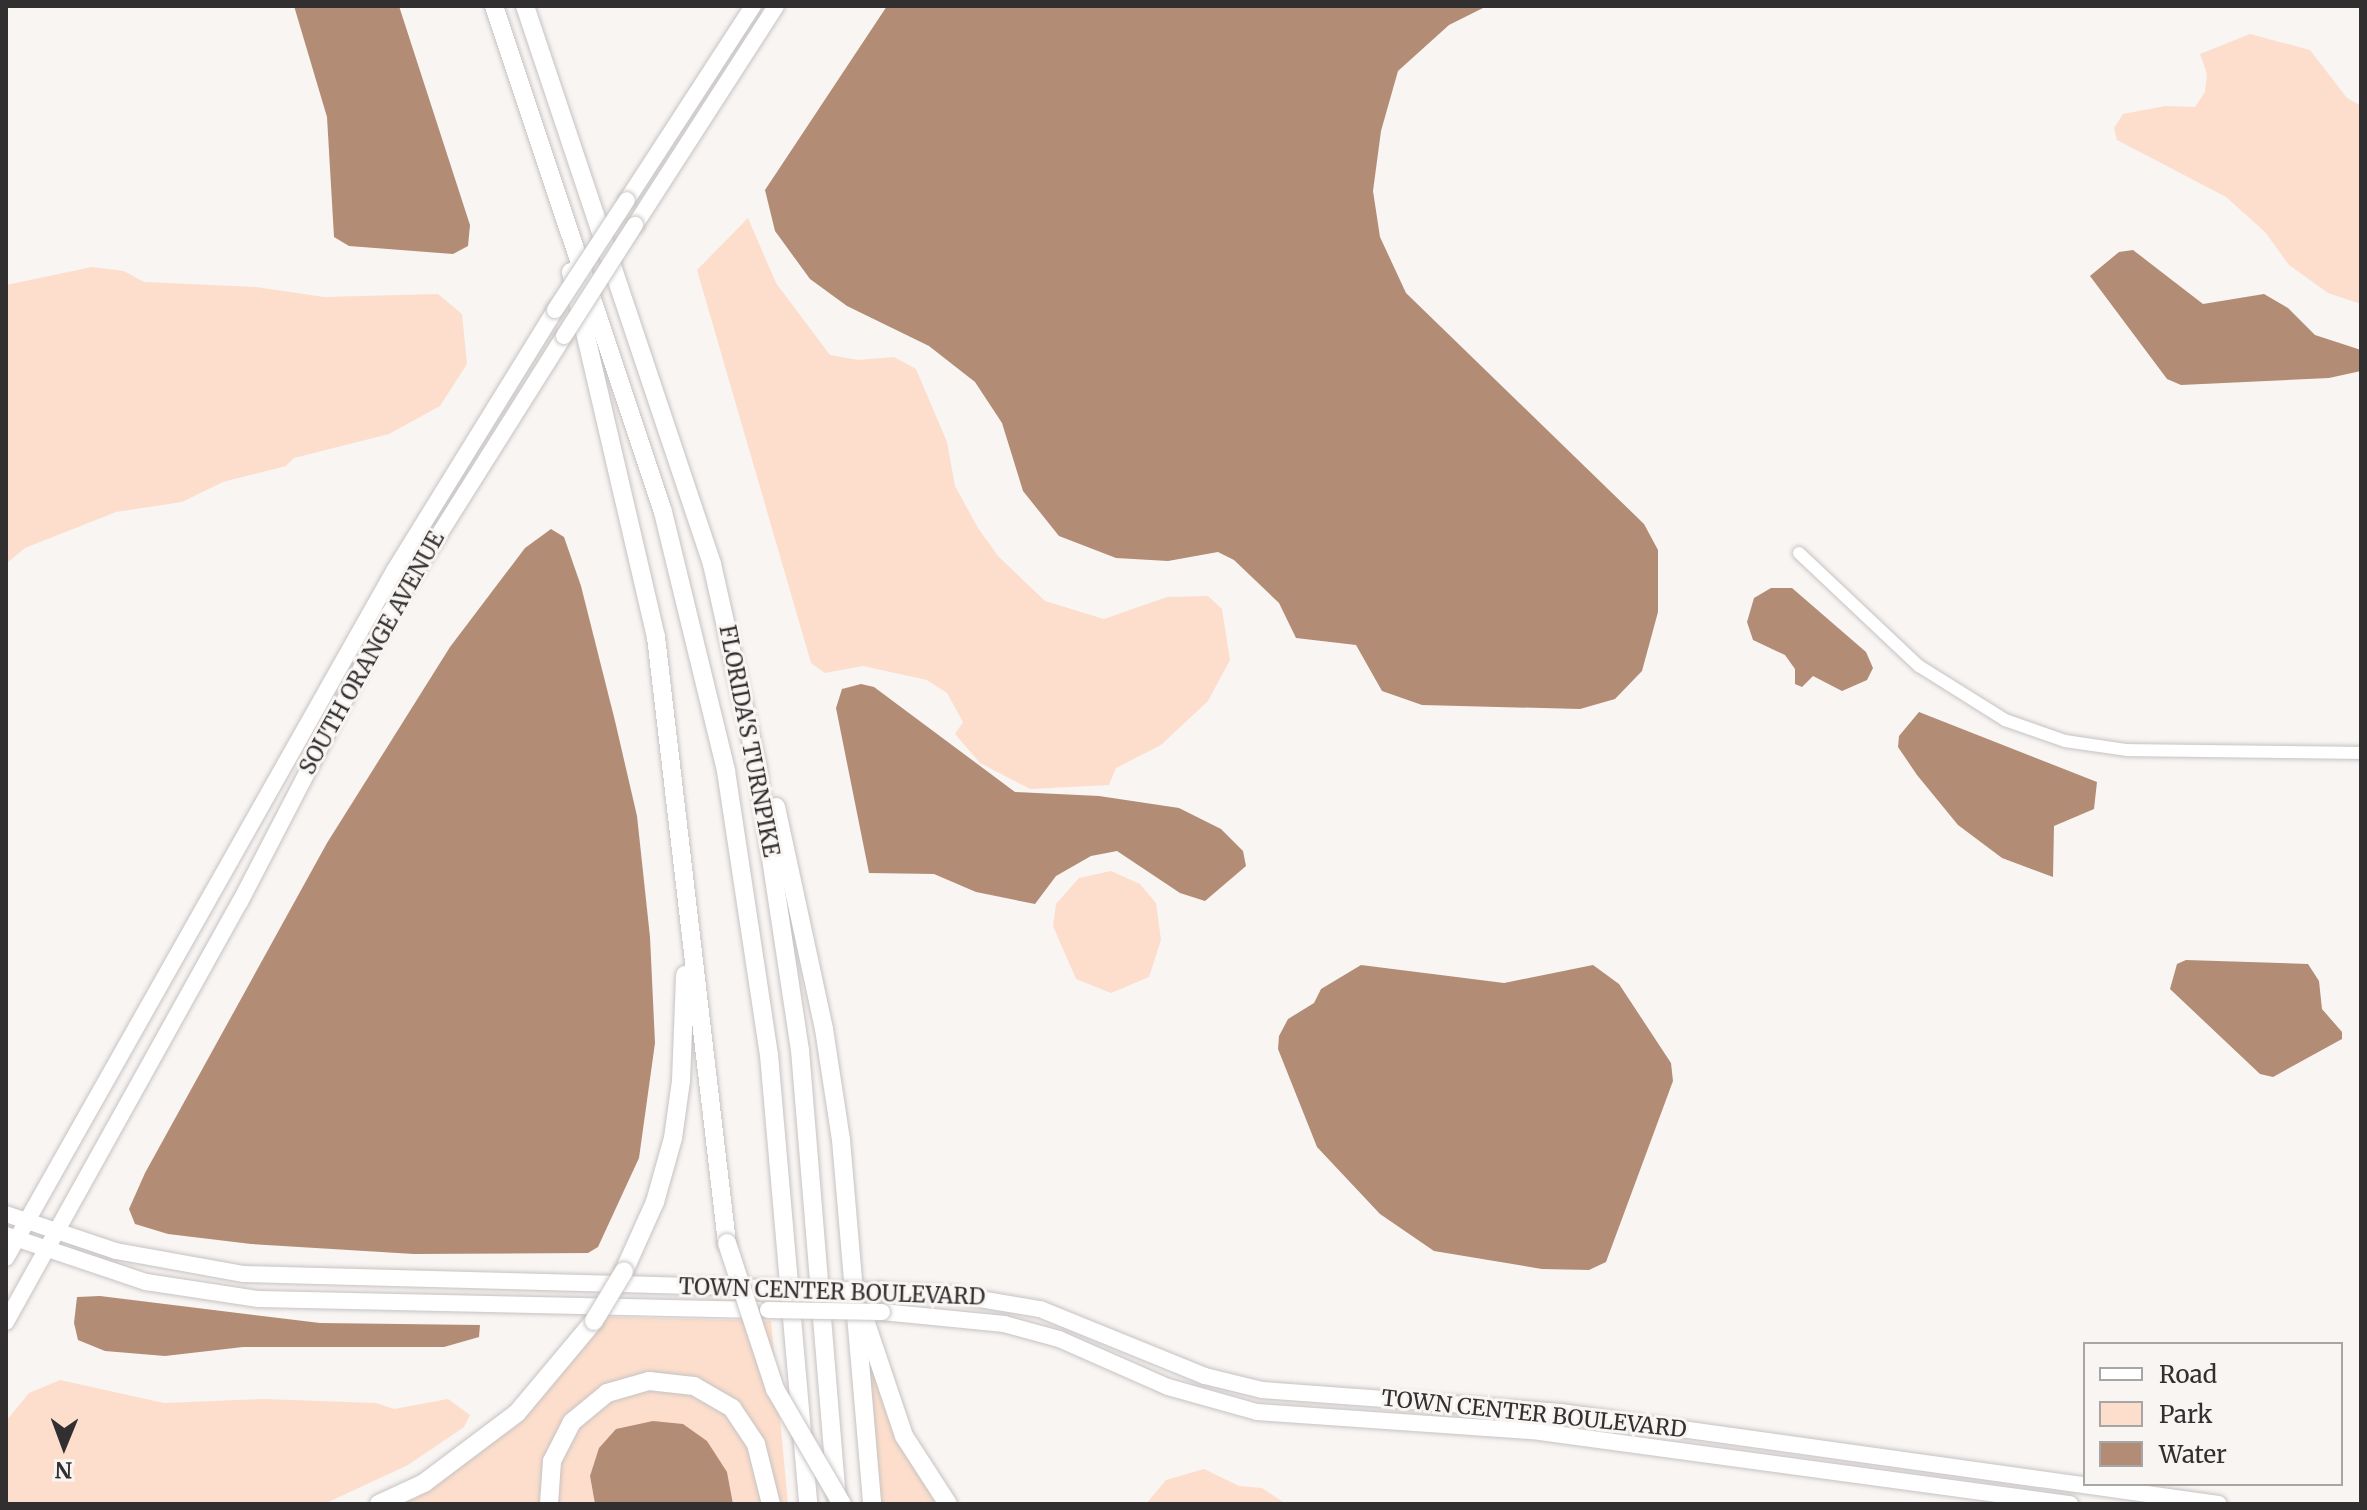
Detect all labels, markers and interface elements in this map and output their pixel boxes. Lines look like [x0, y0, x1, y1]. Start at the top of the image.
street label: SOUTH ORANGE AVENUE [294, 527, 450, 779]
street label: FLORIDA'S TURNPIKE [714, 623, 784, 859]
street label: TOWN CENTER BOULEVARD [678, 1273, 986, 1311]
legend [2083, 1342, 2343, 1486]
text: Road [2159, 1359, 2217, 1390]
street label: TOWN CENTER BOULEVARD [1380, 1385, 1688, 1443]
text: Park [2159, 1399, 2212, 1430]
north arrow [24, 1406, 104, 1486]
text: Water [2159, 1439, 2227, 1470]
text: N [55, 1456, 73, 1484]

